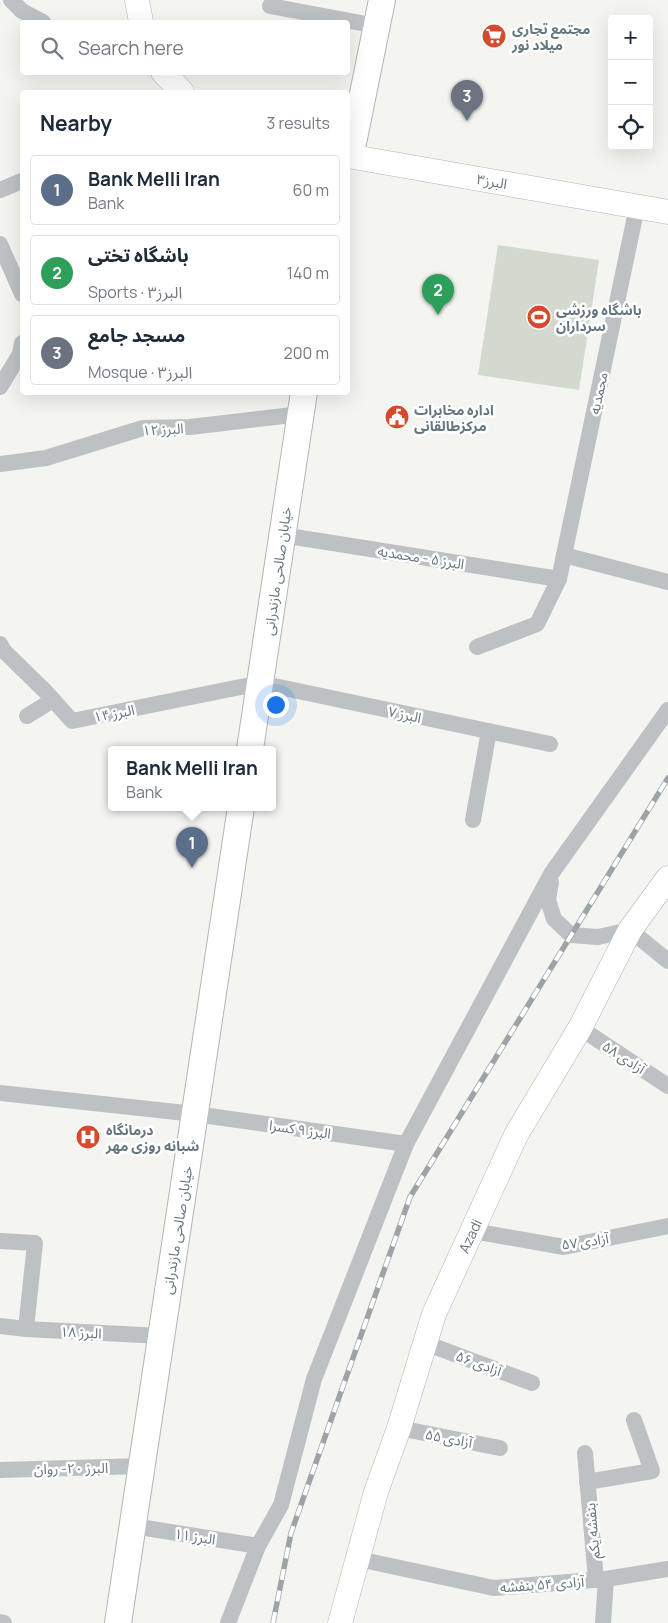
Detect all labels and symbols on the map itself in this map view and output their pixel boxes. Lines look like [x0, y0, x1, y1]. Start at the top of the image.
place label: مجتمع تجاری میلاد نور [511, 19, 590, 54]
supermarket icon: مجتمع تجاری میلاد نور [481, 23, 507, 49]
pin: 3 [451, 80, 483, 121]
street label: البرز۳ [475, 169, 509, 193]
pin: 2 [422, 274, 454, 315]
place label: باشگاه ورزشی سرداران [556, 300, 642, 335]
sports icon: باشگاه ورزشی سرداران [526, 304, 552, 330]
street label: محمدیه [584, 370, 612, 416]
place label: اداره مخابرات مرکزطالقانی [414, 400, 494, 435]
public building icon: اداره مخابرات مرکزطالقانی [384, 404, 410, 430]
street label: البرز ۱۲ [142, 418, 184, 440]
street label: خیابان صالحی مازندرانی [259, 505, 295, 637]
street label: البرز ۵ - محمدیه [376, 541, 466, 573]
your location [263, 692, 289, 718]
street label: البرز ۱۴ [92, 700, 136, 726]
street label: البرز ۷ [387, 701, 423, 727]
pin: 1 [176, 827, 208, 868]
street label: آزادی ۵۸ [599, 1036, 650, 1078]
street label: البرز ۹ کسرا [268, 1115, 332, 1143]
place label: درمانگاه شبانه روزی مهر [105, 1120, 199, 1155]
hospital icon: درمانگاه شبانه روزی مهر [75, 1124, 101, 1150]
street label: خیابان صالحی مازندرانی [157, 1164, 197, 1296]
street label: Azadi [454, 1216, 486, 1256]
street label: آزادی ۵۷ [560, 1228, 611, 1254]
street label: البرز ۱۸ [60, 1321, 102, 1343]
street label: آزادی ۵۶ [453, 1346, 505, 1380]
street label: آزادی ۵۵ [424, 1424, 475, 1452]
street label: البرز ۲۰- روان [34, 1458, 108, 1478]
street label: بنفشه یکم [580, 1502, 606, 1560]
street label: البرز ۱۱ [173, 1523, 217, 1549]
street label: آزادی ۵۴ بنفشه [499, 1572, 586, 1596]

